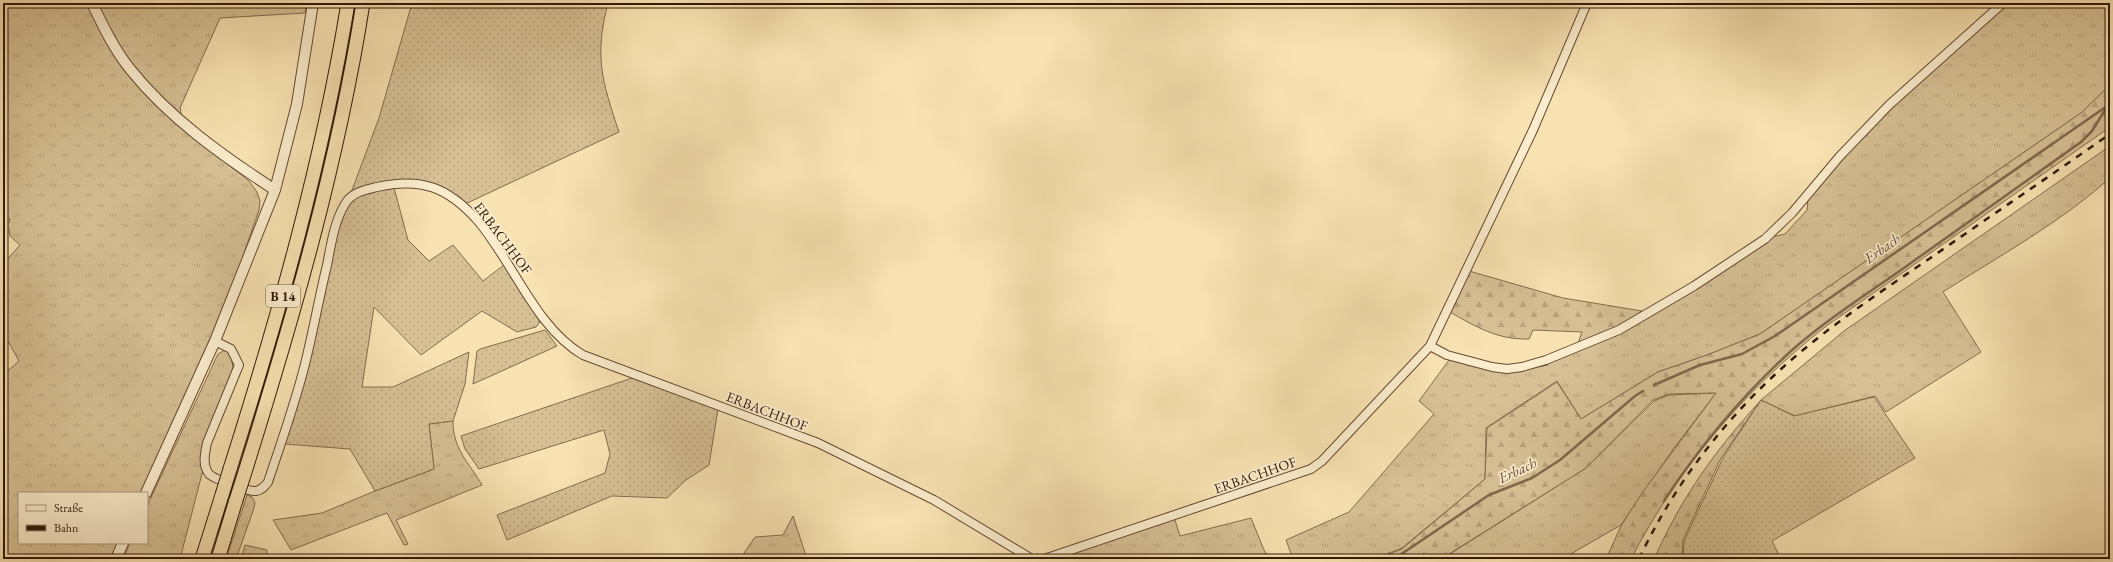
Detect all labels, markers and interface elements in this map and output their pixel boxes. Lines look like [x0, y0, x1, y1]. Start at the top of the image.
street label: ERBACHHOF [470, 198, 536, 278]
water label: Erbach [1859, 228, 1904, 268]
road number: B 14 [266, 285, 300, 307]
street label: ERBACHHOF [724, 387, 810, 435]
street label: ERBACHHOF [1211, 453, 1299, 497]
water label: Erbach [1494, 453, 1540, 488]
legend [18, 492, 148, 544]
text: Straße [54, 500, 83, 516]
text: Bahn [54, 520, 79, 536]

